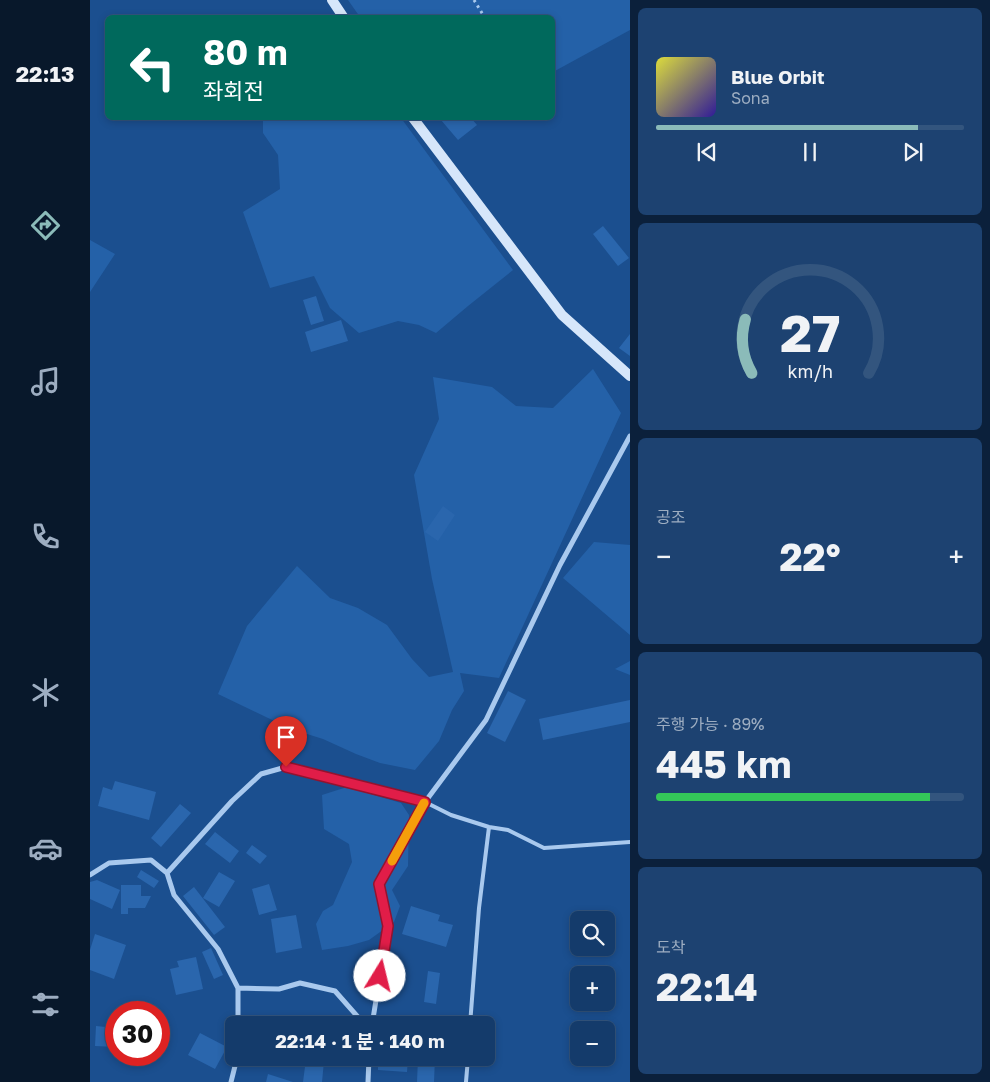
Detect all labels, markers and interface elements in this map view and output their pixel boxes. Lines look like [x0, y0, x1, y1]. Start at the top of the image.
text: 80 m [203, 31, 288, 73]
icon: left [120, 35, 185, 100]
text: 22:13 [16, 60, 74, 87]
text: Blue Orbit [731, 65, 825, 88]
text: 좌회전 [203, 77, 264, 104]
text: Sona [731, 88, 770, 108]
icon: previous [693, 138, 721, 166]
icon: pause [796, 138, 824, 166]
icon: next [899, 138, 927, 166]
icon: directions [28, 208, 63, 243]
text: 27 [780, 301, 840, 363]
text: km/h [787, 360, 833, 382]
icon: music [28, 364, 63, 399]
text: 공조 [656, 507, 685, 527]
icon: phone [28, 519, 63, 554]
text: 22° [779, 534, 841, 579]
text: − [656, 540, 671, 573]
text: + [949, 540, 964, 573]
icon: climate [28, 675, 63, 710]
text: 주행 가능 · 89% [656, 714, 765, 734]
pin [265, 716, 307, 767]
icon: arrive [272, 723, 300, 751]
text: 445 km [656, 741, 791, 786]
icon: car [28, 831, 63, 866]
map controls [570, 911, 615, 1066]
button: search [570, 911, 615, 956]
text: 도착 [656, 937, 685, 957]
position arrow [353, 949, 405, 1001]
text: 22:14 [656, 964, 758, 1009]
button: + [570, 966, 615, 1011]
icon: filters [28, 987, 63, 1022]
speed limit sign: 30 [105, 1001, 170, 1066]
button: − [570, 1021, 615, 1066]
text: 22:14 · 1 분 · 140 m [275, 1029, 445, 1052]

